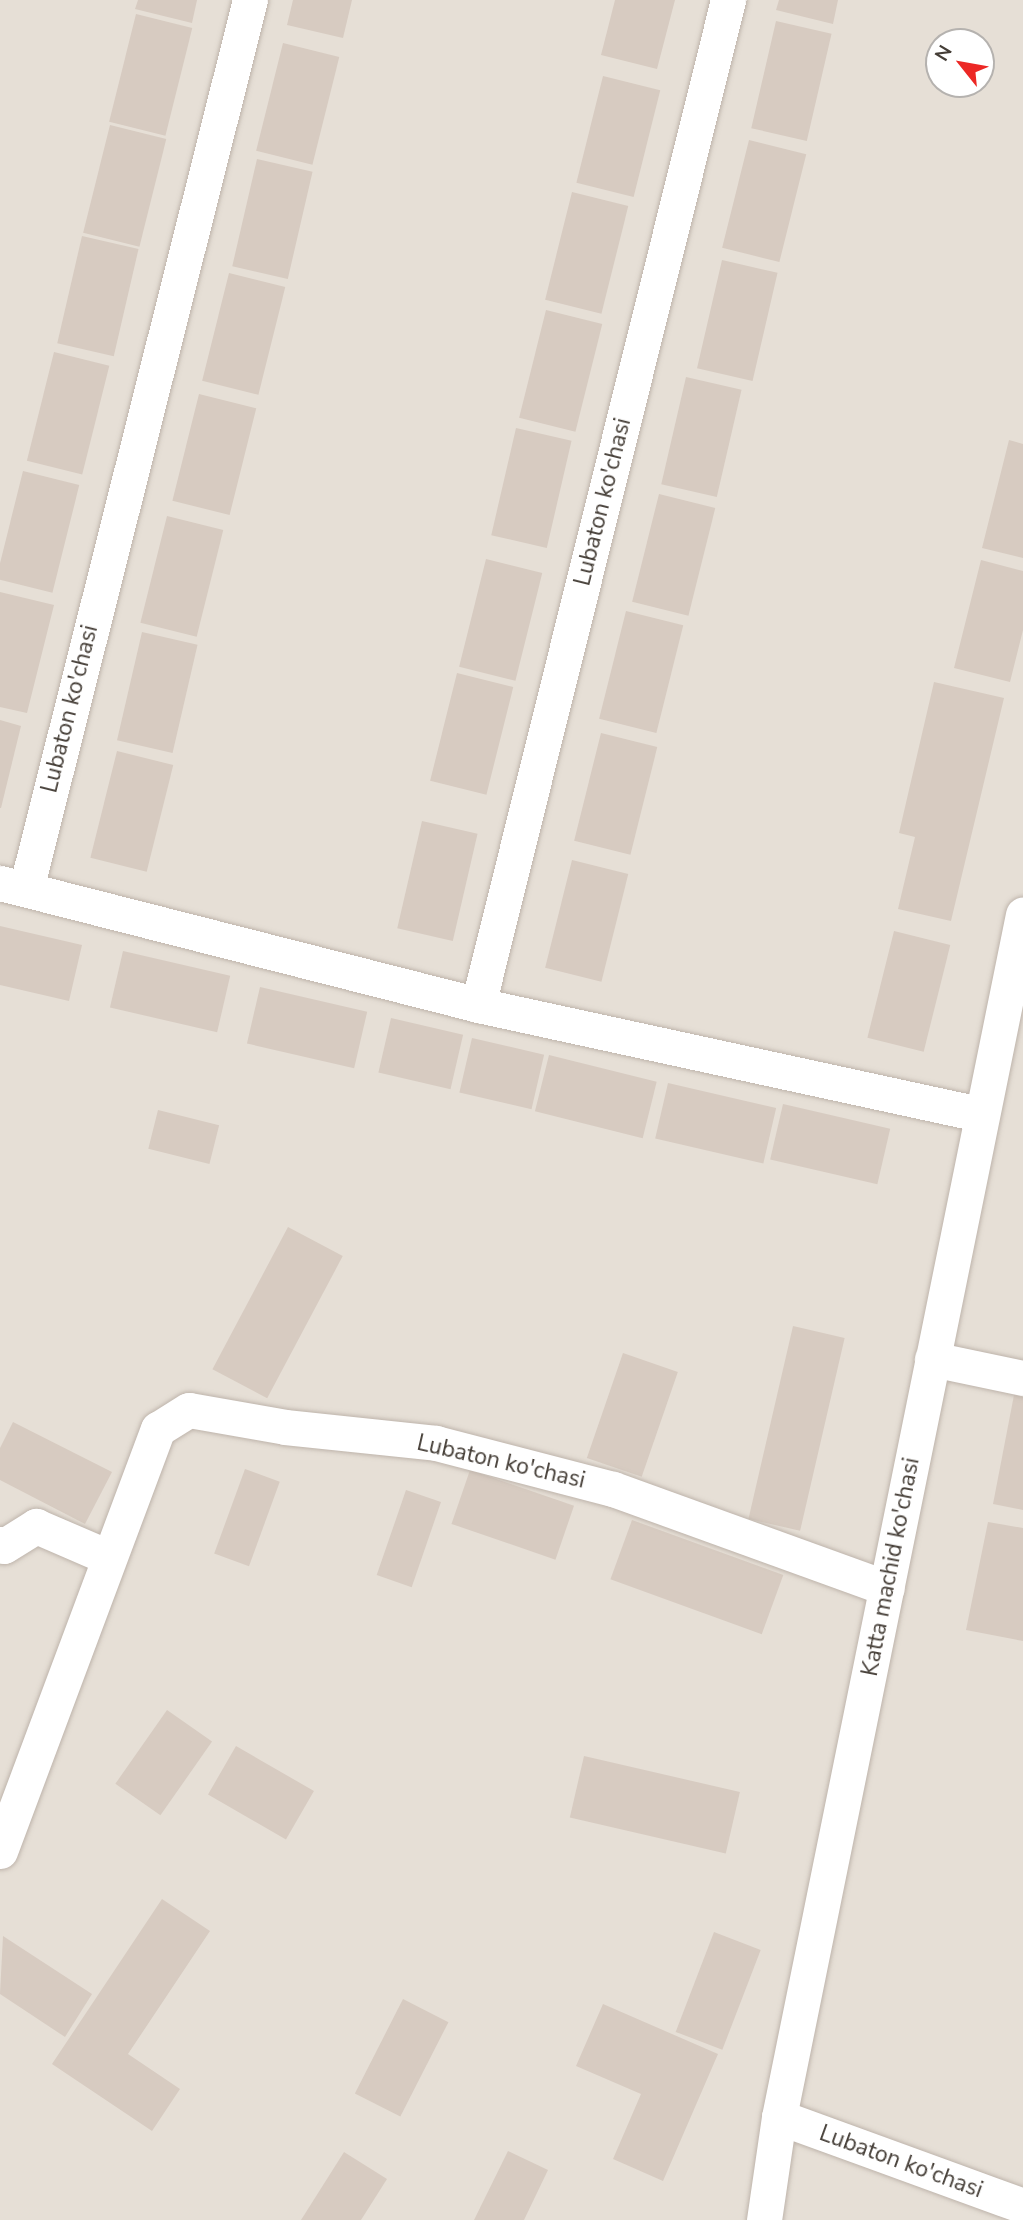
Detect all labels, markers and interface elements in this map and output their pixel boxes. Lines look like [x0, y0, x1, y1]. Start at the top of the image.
north arrow [925, 28, 995, 98]
text: N [929, 40, 959, 66]
street label: Lubaton ko'chasi [569, 415, 637, 589]
street label: Lubaton ko'chasi [36, 622, 104, 796]
street label: Lubaton ko'chasi [414, 1429, 588, 1495]
street label: Katta machid ko'chasi [856, 1455, 926, 1679]
street label: Lubaton ko'chasi [816, 2120, 986, 2204]

